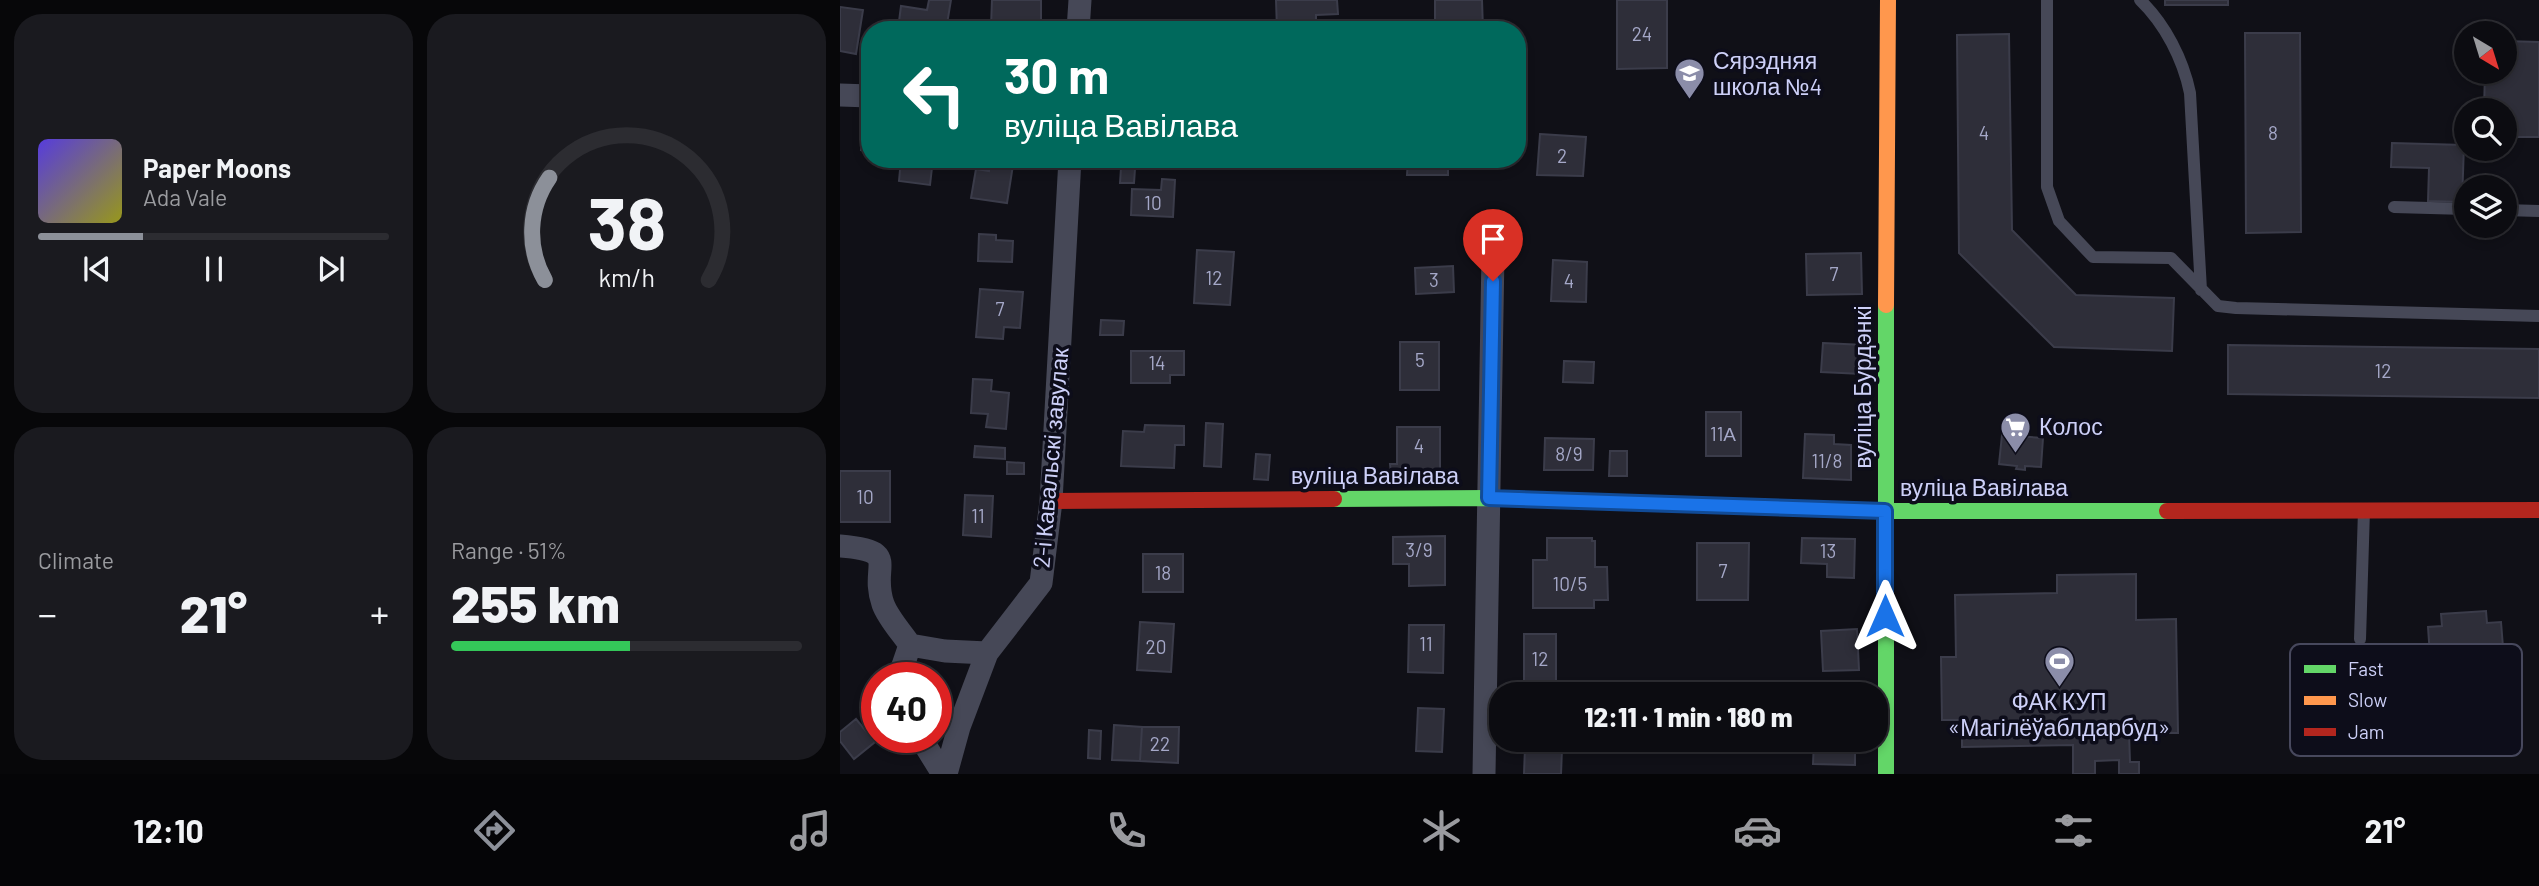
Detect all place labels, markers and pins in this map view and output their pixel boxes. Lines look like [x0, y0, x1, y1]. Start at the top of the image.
place label: Сярэдняя школа №4 [1713, 46, 1822, 100]
school or university icon: Сярэдняя школа №4 [1673, 57, 1707, 101]
pin [1463, 209, 1523, 281]
supermarket icon: Колос [1999, 410, 2033, 454]
place label: Колос [2039, 412, 2103, 440]
sports icon: ФАК КУП «Магілёўаблдарбуд» [2042, 644, 2076, 688]
place label: ФАК КУП «Магілёўаблдарбуд» [1948, 687, 2170, 741]

